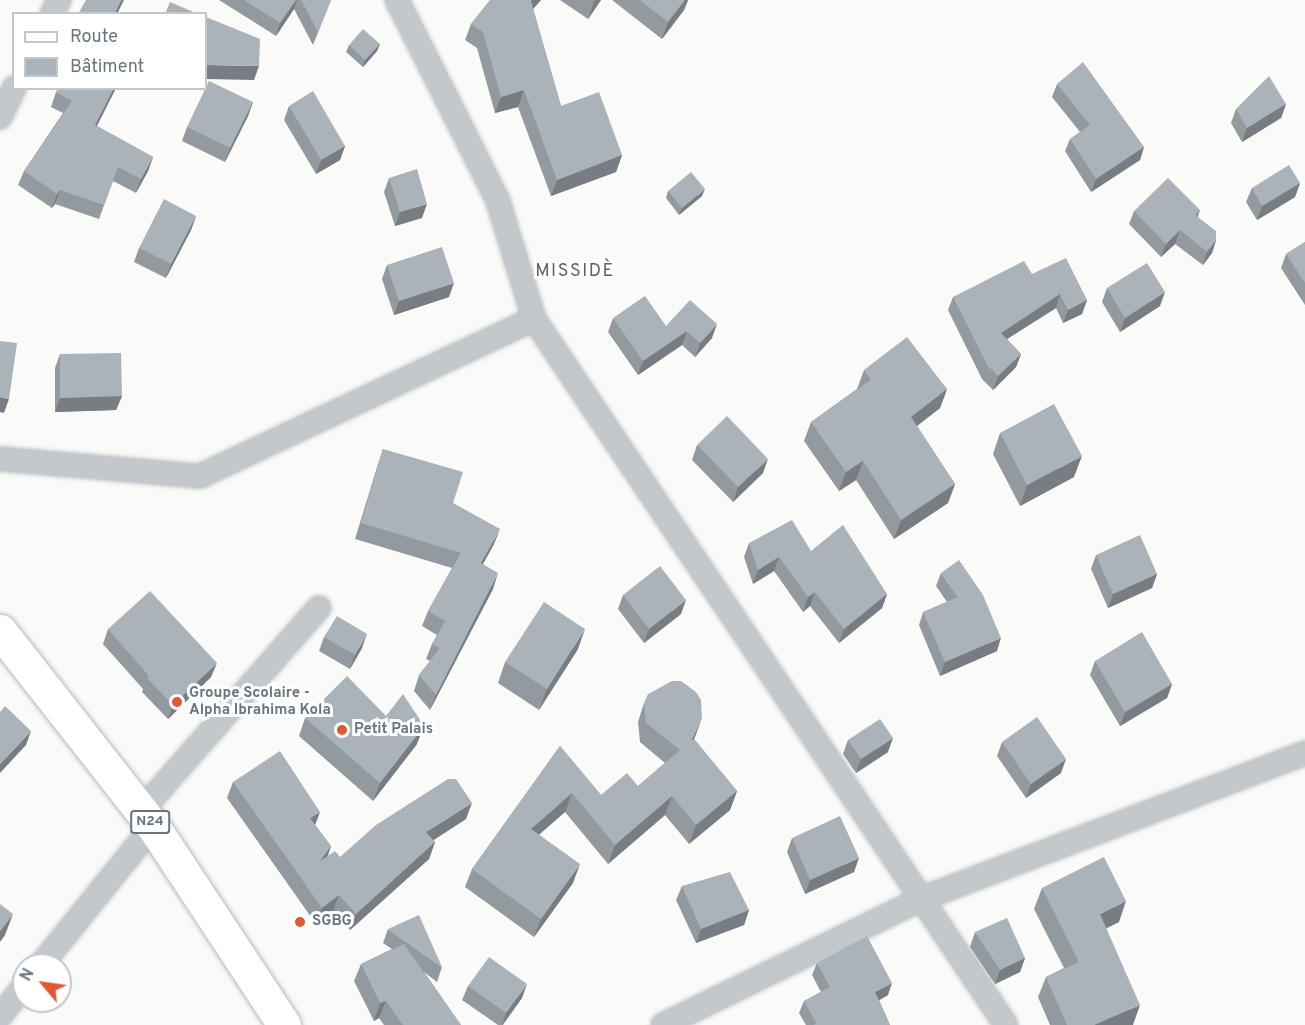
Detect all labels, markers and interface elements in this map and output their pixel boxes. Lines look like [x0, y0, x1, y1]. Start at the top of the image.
legend [12, 12, 207, 90]
text: Route [70, 26, 118, 49]
text: Bâtiment [70, 56, 144, 79]
district label: MISSIDÈ [535, 261, 615, 283]
place label: Groupe Scolaire - Alpha Ibrahima Kola [189, 684, 331, 719]
marker: Groupe Scolaire - Alpha Ibrahima Kola [170, 695, 184, 709]
place label: Petit Palais [354, 721, 433, 739]
marker: Petit Palais [335, 723, 349, 737]
road number: N24 [129, 811, 171, 833]
place label: SGBG [312, 913, 352, 931]
marker: SGBG [293, 915, 307, 929]
north arrow [12, 953, 72, 1013]
text: N [16, 965, 40, 985]

